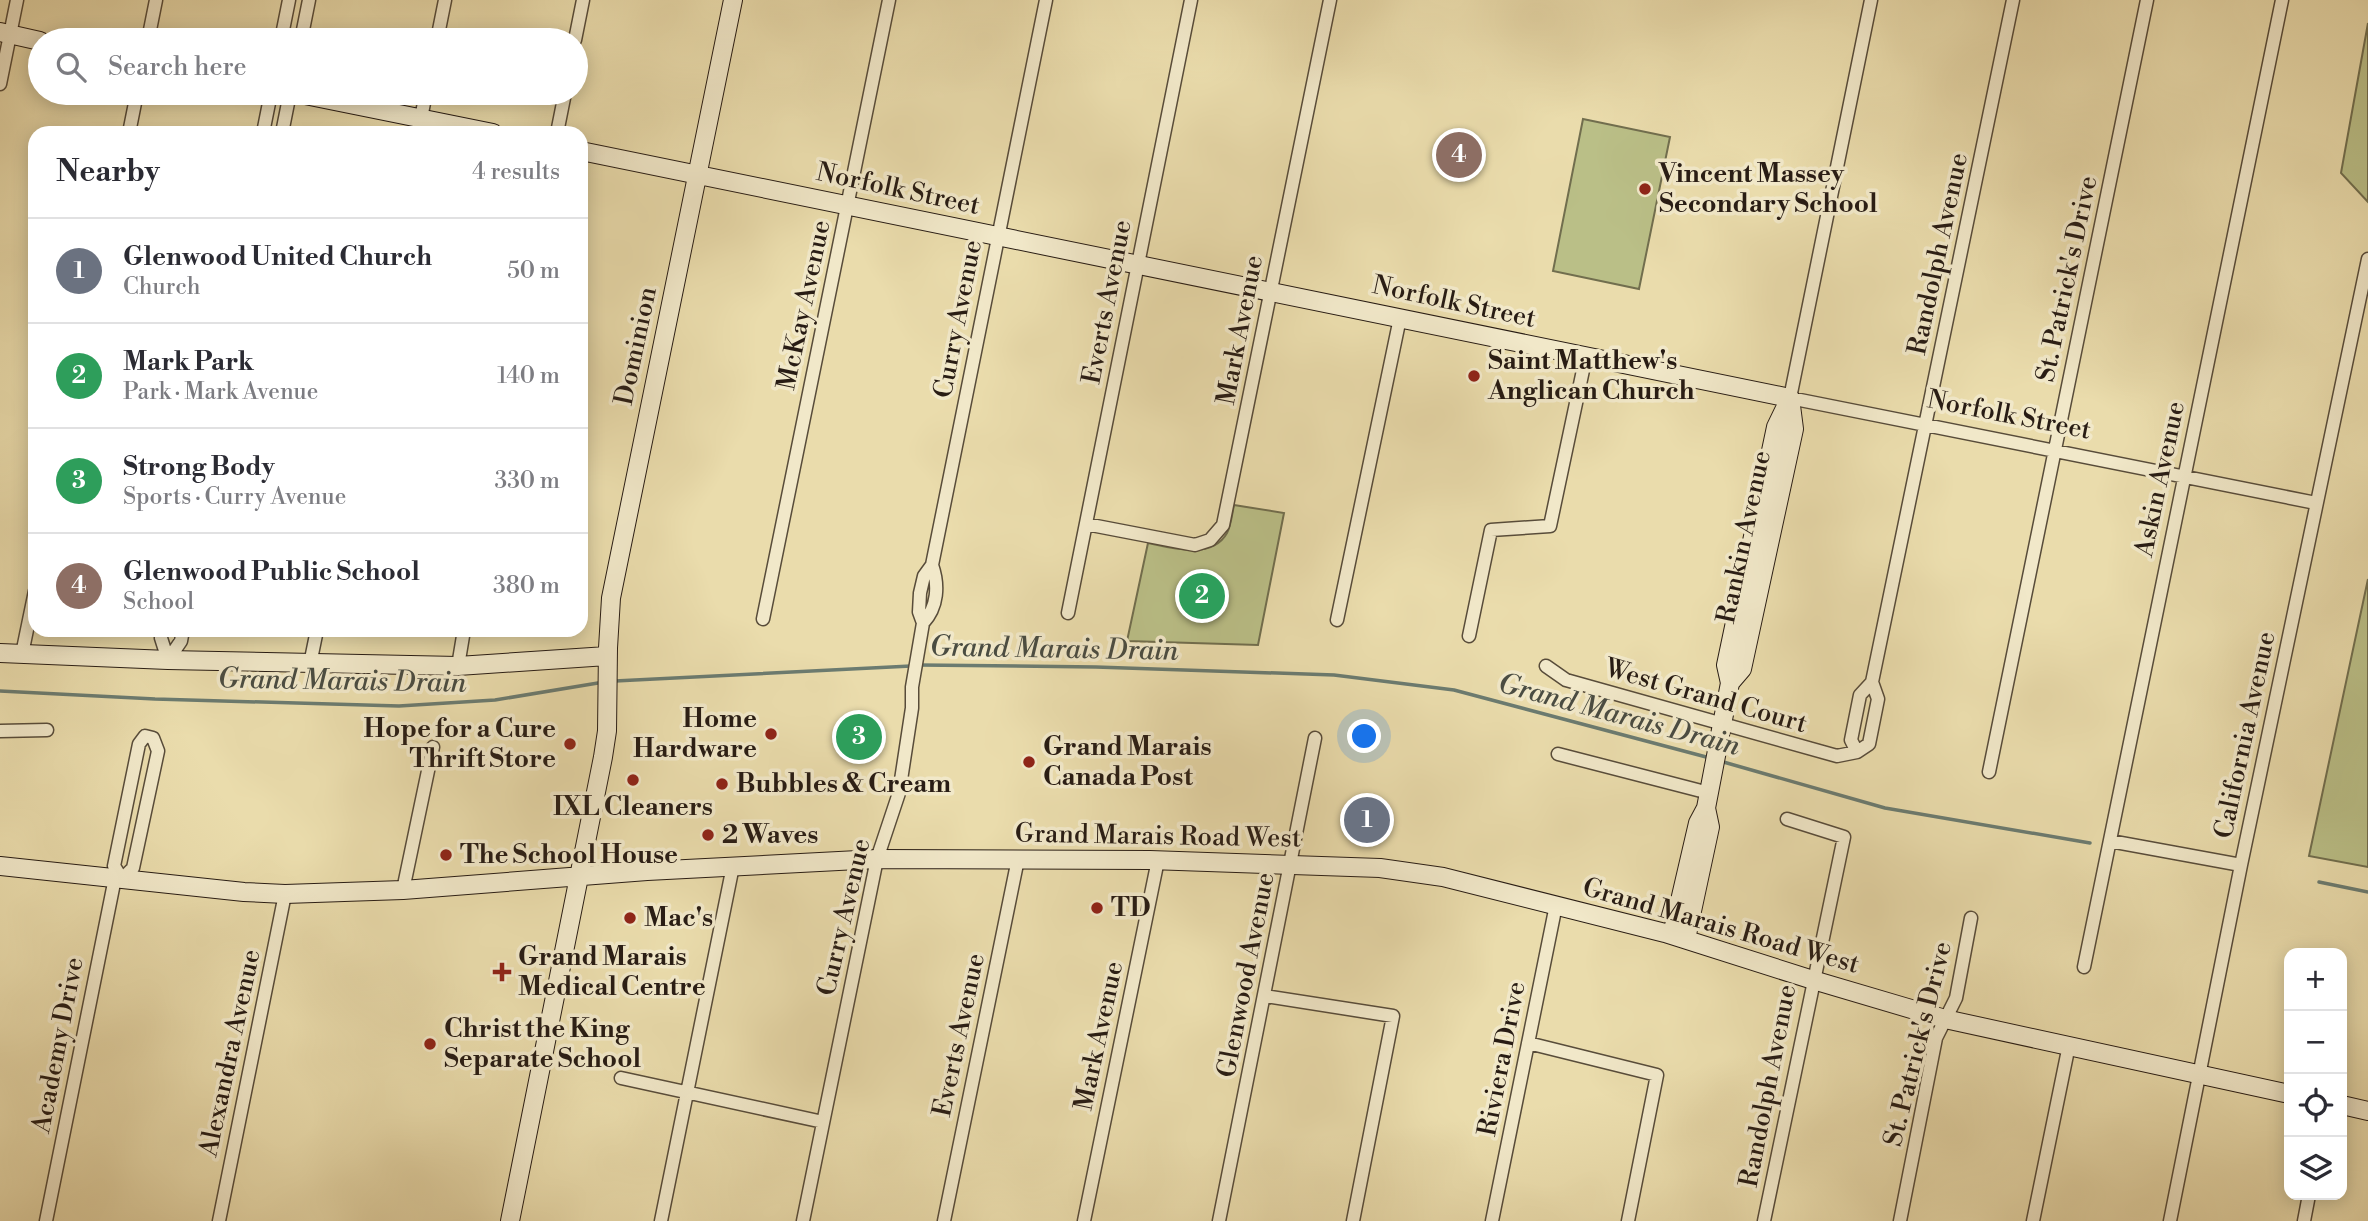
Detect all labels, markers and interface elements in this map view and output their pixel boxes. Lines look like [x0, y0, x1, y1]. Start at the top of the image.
search box [28, 28, 588, 105]
icon: search [52, 48, 90, 86]
text: Search here [108, 51, 247, 83]
pin: 4 [1436, 129, 1482, 181]
street label: Randolph Avenue [1901, 150, 1975, 358]
text: Nearby [56, 153, 160, 191]
street label: Norfolk Street [813, 156, 983, 222]
text: 4 results [472, 158, 560, 186]
place label: Vincent Massey Secondary School [1658, 158, 1878, 220]
street label: St. Patrick's Drive [2030, 173, 2104, 385]
marker: Vincent Massey Secondary School [1637, 181, 1653, 197]
street label: McKay Avenue [770, 217, 838, 393]
street label: Everts Avenue [1075, 217, 1139, 387]
street label: Curry Avenue [927, 237, 989, 401]
text: Glenwood United Church [123, 241, 432, 273]
street label: Mark Avenue [1210, 252, 1270, 408]
text: 1 [73, 257, 85, 285]
text: 50 m [507, 257, 560, 285]
street label: Norfolk Street [1369, 269, 1539, 335]
text: Church [123, 273, 200, 301]
street label: Dominion [608, 284, 664, 408]
place label: Saint Matthew's Anglican Church [1487, 345, 1695, 407]
text: Mark Park [123, 346, 254, 378]
text: 2 [72, 362, 86, 390]
text: 140 m [497, 362, 560, 390]
marker: Saint Matthew's Anglican Church [1466, 368, 1482, 384]
text: Park · Mark Avenue [123, 378, 318, 406]
street label: Norfolk Street [1924, 383, 2094, 447]
street label: Askin Avenue [2128, 398, 2192, 561]
street label: Rankin Avenue [1710, 448, 1778, 626]
text: Strong Body [123, 451, 275, 483]
text: 3 [72, 467, 86, 495]
text: 330 m [494, 467, 560, 495]
text: Sports · Curry Avenue [123, 483, 346, 511]
text: Glenwood Public School [123, 556, 420, 588]
pin: 2 [1179, 570, 1225, 622]
text: 4 [71, 572, 87, 600]
text: 380 m [493, 572, 560, 600]
text: School [123, 588, 194, 616]
water label: Grand Marais Drain [929, 629, 1179, 669]
street label: California Avenue [2207, 629, 2283, 841]
street label: West Grand Court [1600, 652, 1811, 740]
water label: Grand Marais Drain [217, 661, 467, 701]
water label: Grand Marais Drain [1494, 666, 1744, 764]
place label: Home Hardware [633, 703, 757, 765]
pin: 3 [836, 711, 882, 763]
place label: Hope for a Cure Thrift Store [364, 713, 556, 775]
your location [1347, 719, 1381, 753]
marker: Home Hardware [763, 726, 779, 742]
place label: Grand Marais Canada Post [1043, 731, 1212, 793]
marker: Hope for a Cure Thrift Store [562, 736, 578, 752]
marker: Grand Marais Canada Post [1021, 754, 1037, 770]
place label: Bubbles & Cream [736, 768, 951, 800]
marker: IXL Cleaners [625, 772, 641, 788]
marker: Bubbles & Cream [714, 776, 730, 792]
place label: IXL Cleaners [553, 791, 713, 823]
pin: 1 [1344, 794, 1390, 846]
street label: Grand Marais Road West [1015, 818, 1301, 854]
place label: 2 Waves [722, 819, 818, 851]
marker: 2 Waves [700, 827, 716, 843]
street label: Curry Avenue [810, 835, 878, 999]
place label: The School House [460, 839, 678, 871]
marker: The School House [438, 847, 454, 863]
street label: Glenwood Avenue [1210, 870, 1282, 1080]
street label: Grand Marais Road West [1579, 871, 1863, 981]
place label: TD [1111, 892, 1151, 924]
marker: TD [1089, 900, 1105, 916]
place label: Mac's [644, 902, 713, 934]
marker: Mac's [622, 910, 638, 926]
street label: St. Patrick's Drive [1877, 938, 1959, 1150]
place label: Grand Marais Medical Centre [518, 941, 706, 1003]
street label: Alexandra Avenue [192, 946, 268, 1160]
map controls [2284, 948, 2347, 1200]
button: + [2284, 948, 2347, 1011]
street label: Everts Avenue [926, 950, 992, 1120]
street label: Academy Drive [25, 955, 91, 1136]
street label: Mark Avenue [1068, 958, 1130, 1114]
marker: Grand Marais Medical Centre [492, 962, 512, 982]
street label: Riviera Drive [1471, 979, 1533, 1139]
street label: Randolph Avenue [1733, 982, 1803, 1190]
button: − [2284, 1011, 2347, 1074]
place label: Christ the King Separate School [444, 1013, 642, 1075]
marker: Christ the King Separate School [422, 1036, 438, 1052]
button: locate [2284, 1074, 2347, 1137]
button: layers [2284, 1137, 2347, 1200]

